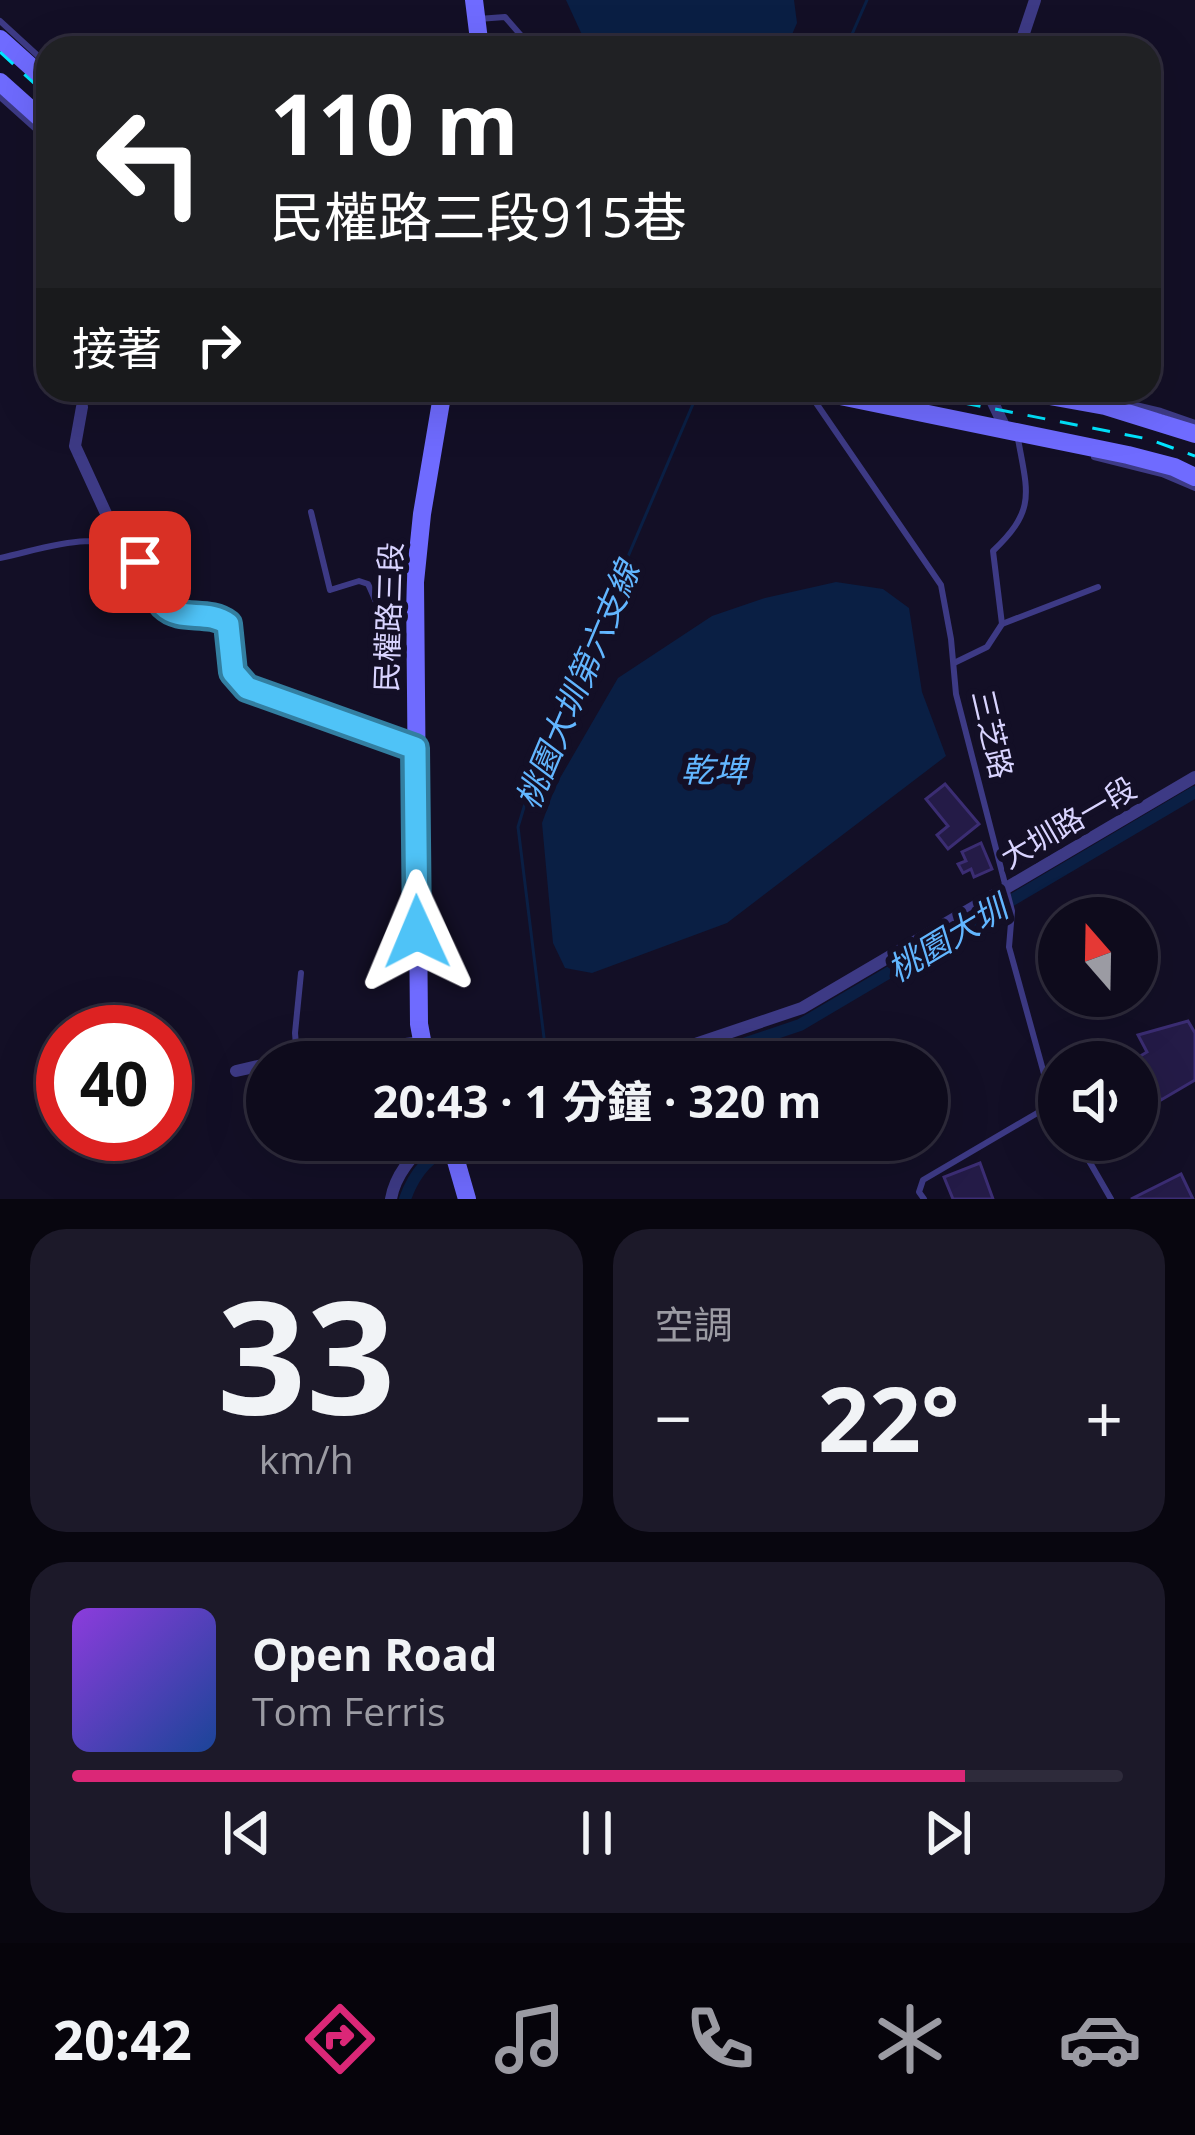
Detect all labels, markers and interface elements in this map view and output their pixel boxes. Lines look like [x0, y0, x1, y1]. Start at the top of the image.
text: 110 m [270, 65, 518, 180]
icon: left [72, 84, 228, 240]
text: 民權路三段915巷 [270, 179, 687, 253]
icon: right [186, 312, 252, 378]
text: 接著 [72, 317, 162, 378]
pin [89, 511, 191, 613]
icon: arrive [107, 529, 173, 595]
street label: 民權路三段 [365, 541, 411, 693]
water label: 桃園大圳第六支線 [505, 551, 651, 815]
street label: 三芝路 [963, 686, 1023, 782]
water label: 乾埤 [681, 747, 751, 792]
street label: 大圳路一段 [993, 767, 1143, 877]
position arrow [354, 869, 480, 995]
water label: 桃園大圳 [879, 883, 1019, 991]
north arrow [1038, 897, 1158, 1017]
map controls [1038, 897, 1158, 1161]
speed limit sign: 40 [36, 1005, 192, 1161]
button: sound [1038, 1041, 1158, 1161]
text: 20:43 · 1 分鐘 · 320 m [373, 1070, 821, 1131]
text: 33 [217, 1247, 395, 1460]
text: 空調 [655, 1297, 733, 1350]
text: 22° [818, 1356, 959, 1478]
text: − [655, 1372, 692, 1462]
text: + [1085, 1372, 1123, 1462]
text: km/h [259, 1432, 354, 1485]
text: Open Road [252, 1623, 497, 1684]
text: Tom Ferris [252, 1684, 446, 1737]
icon: previous [214, 1800, 280, 1866]
icon: pause [564, 1800, 630, 1866]
icon: next [915, 1800, 981, 1866]
icon: directions [298, 1997, 382, 2081]
icon: music [488, 1997, 572, 2081]
icon: phone [678, 1997, 762, 2081]
icon: climate [868, 1997, 952, 2081]
icon: car [1058, 1997, 1142, 2081]
text: 20:42 [53, 2002, 192, 2076]

